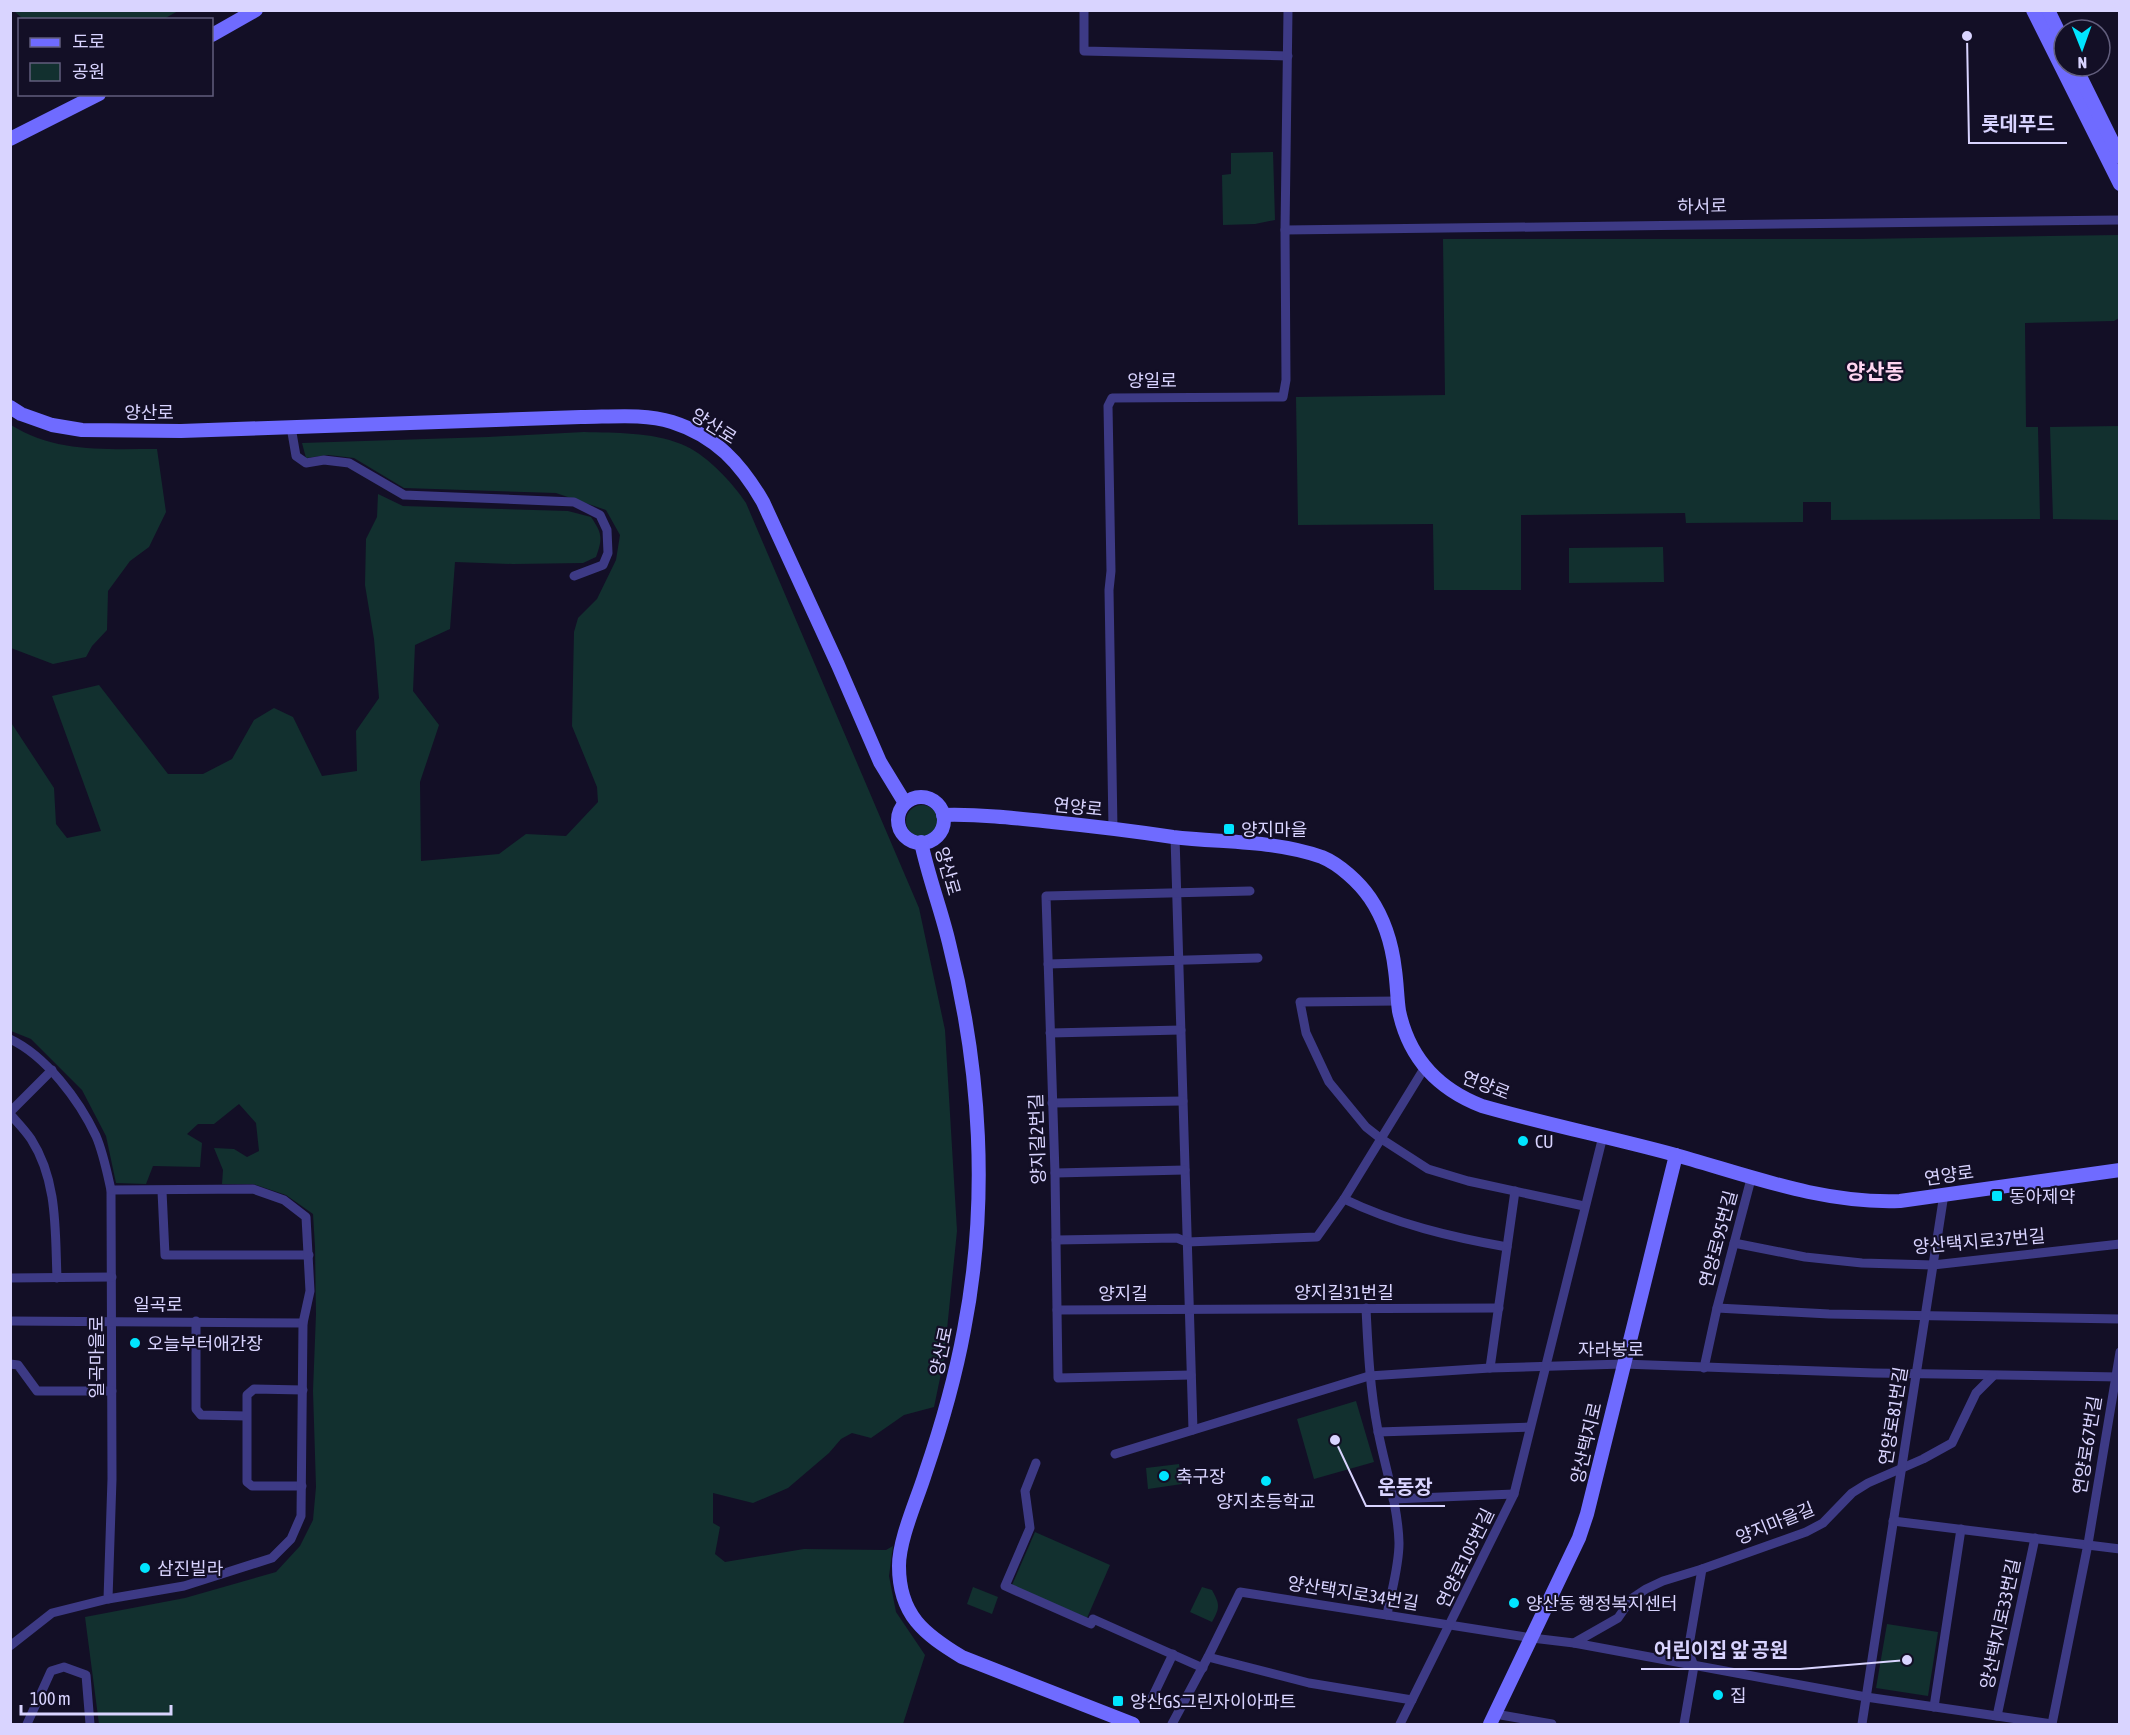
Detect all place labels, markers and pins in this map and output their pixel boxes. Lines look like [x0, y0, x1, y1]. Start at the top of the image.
callout: 롯데푸드 [1969, 105, 2067, 143]
place label: 양지마을 [1241, 819, 1307, 840]
marker: 양지마을 [1222, 822, 1236, 836]
place label: CU [1535, 1131, 1554, 1152]
marker: CU [1516, 1134, 1530, 1148]
place label: 동아제약 [2009, 1186, 2075, 1207]
marker: 동아제약 [1990, 1189, 2004, 1203]
place label: 오늘부터애간장 [147, 1333, 263, 1354]
marker: 오늘부터애간장 [128, 1336, 142, 1350]
place label: 축구장 [1176, 1466, 1226, 1487]
callout: 운동장 [1366, 1468, 1445, 1506]
marker: 축구장 [1157, 1469, 1171, 1483]
marker: 양지초등학교 [1259, 1474, 1273, 1488]
place label: 양지초등학교 [1216, 1491, 1316, 1512]
place label: 삼진빌라 [157, 1558, 224, 1579]
marker: 삼진빌라 [138, 1561, 152, 1575]
place label: 양산동 행정복지센터 [1526, 1593, 1678, 1614]
marker: 양산동 행정복지센터 [1507, 1596, 1521, 1610]
callout: 어린이집 앞 공원 [1641, 1631, 1800, 1669]
place label: 집 [1730, 1685, 1747, 1706]
marker: 집 [1711, 1688, 1725, 1702]
place label: 양산GS그린자이아파트 [1130, 1691, 1296, 1712]
marker: 양산GS그린자이아파트 [1111, 1694, 1125, 1708]

